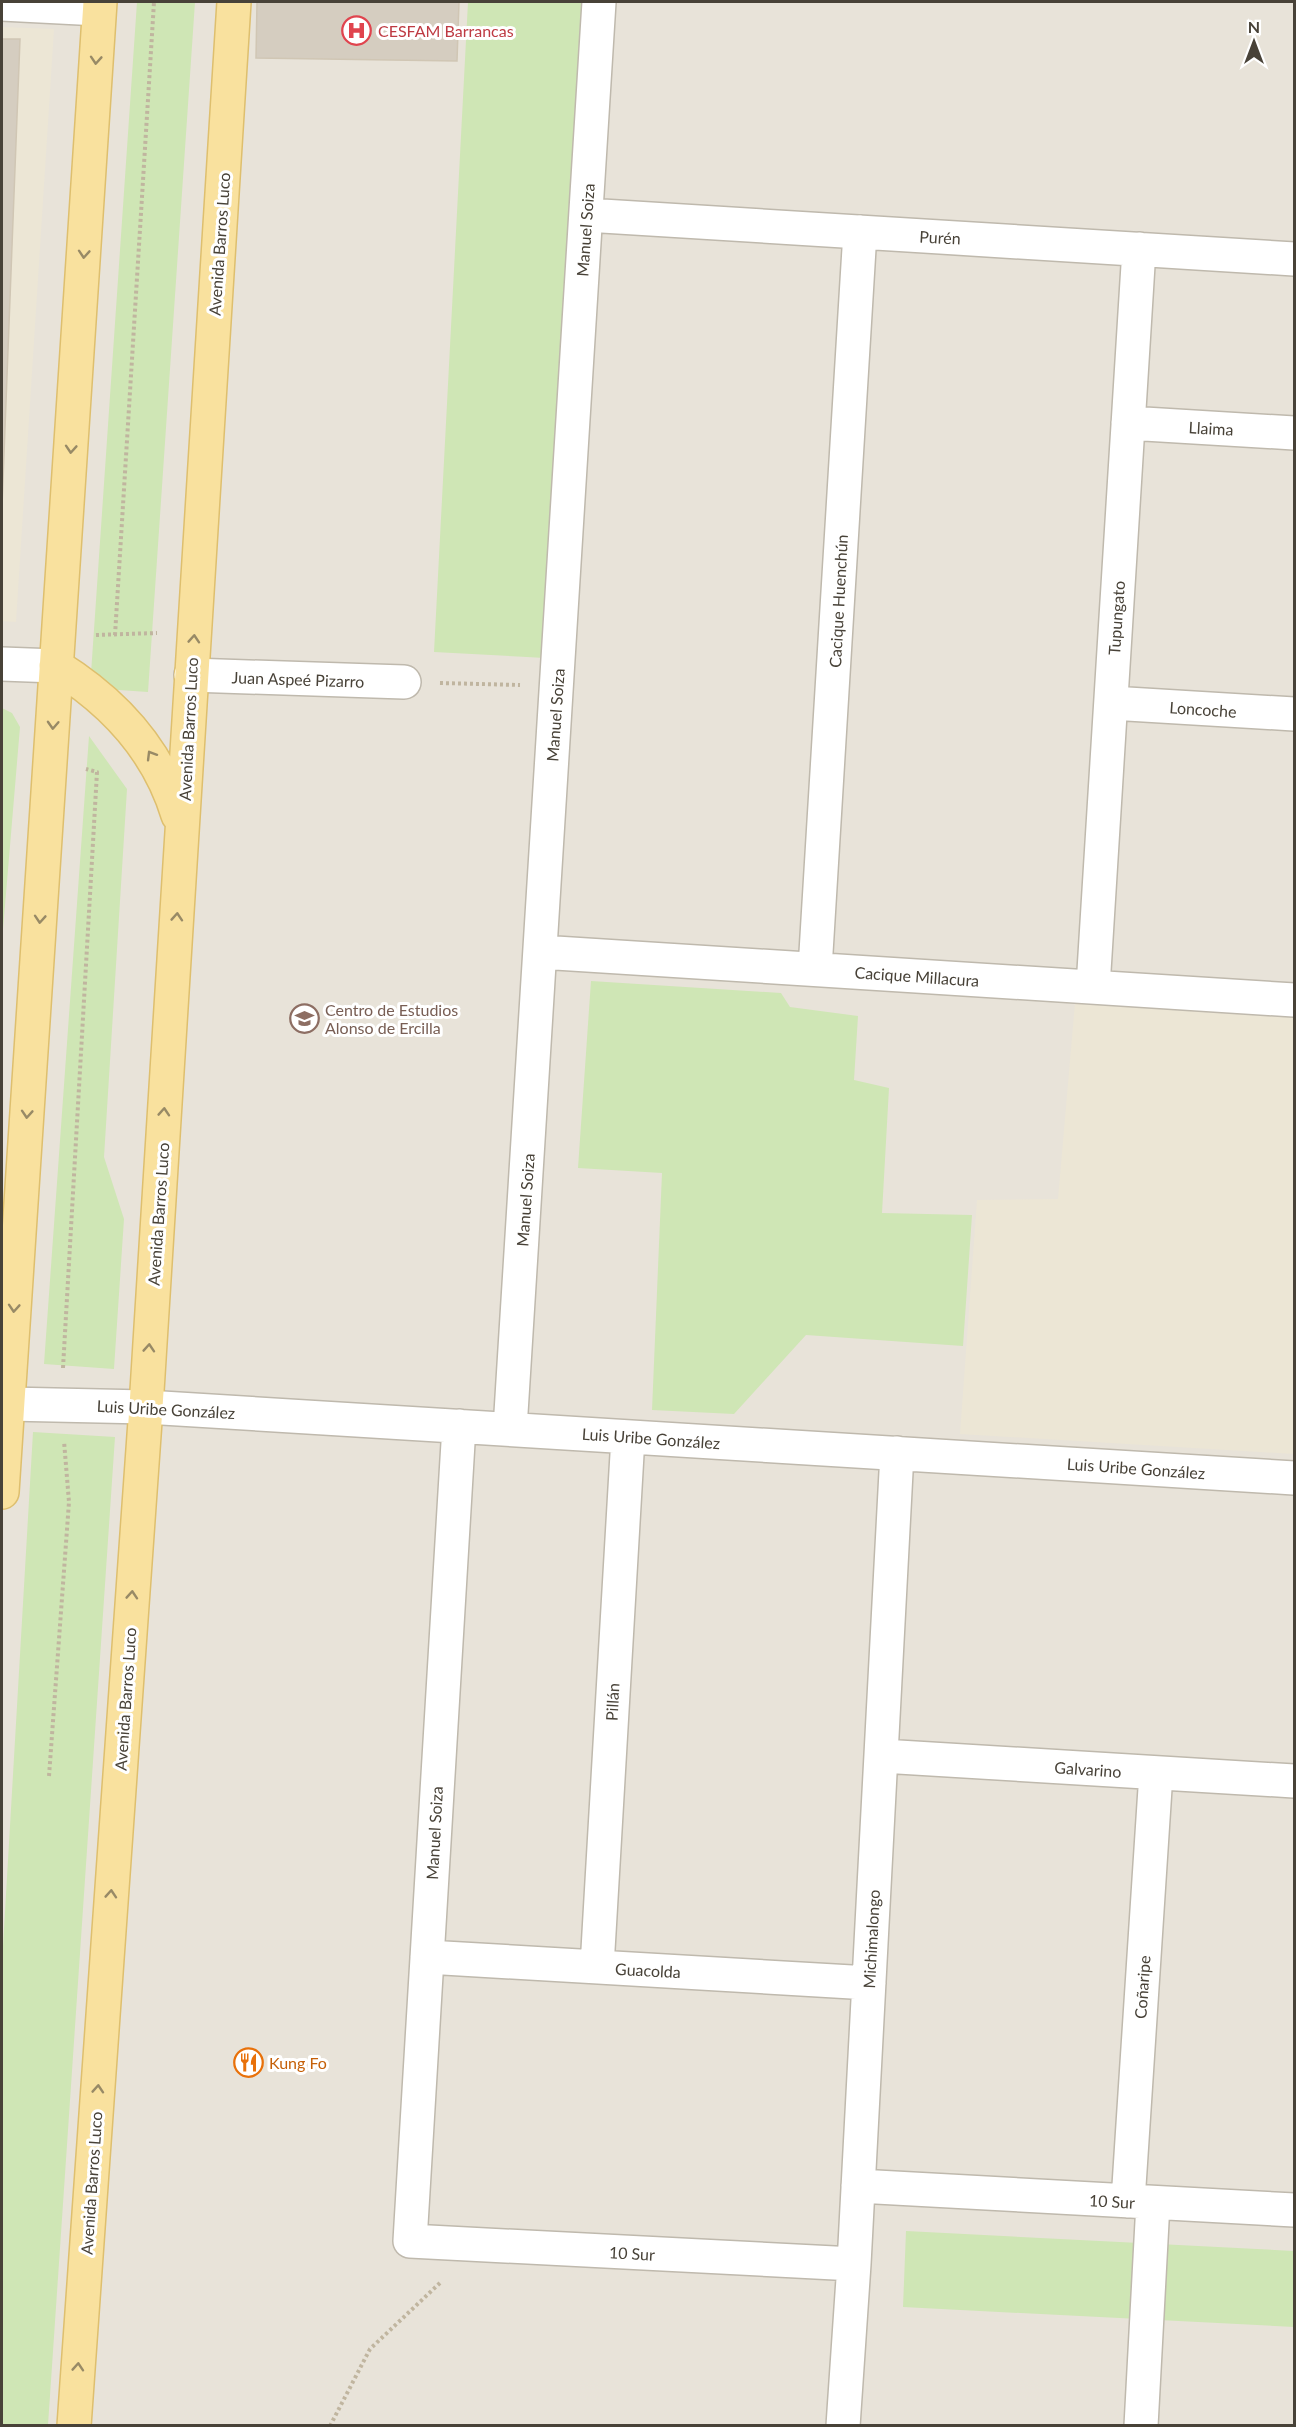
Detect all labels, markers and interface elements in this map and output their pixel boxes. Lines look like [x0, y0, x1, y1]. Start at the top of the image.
north arrow [1224, 12, 1284, 72]
hospital icon: CESFAM Barrancas [341, 14, 373, 46]
text: N [1248, 17, 1260, 36]
place label: CESFAM Barrancas [378, 21, 514, 40]
one-way arrow [90, 55, 103, 64]
street label: Avenida Barros Luco [205, 172, 233, 316]
street label: Manuel Soiza [572, 183, 598, 277]
street label: Purén [919, 226, 961, 248]
one-way arrow [77, 250, 90, 259]
street label: Llaima [1188, 417, 1234, 439]
one-way arrow [65, 445, 78, 454]
street label: Cacique Huenchún [825, 534, 851, 668]
street label: Tupungato [1104, 580, 1128, 656]
one-way arrow [187, 634, 200, 643]
street label: Avenida Barros Luco [175, 657, 201, 801]
street label: Juan Aspeé Pizarro [231, 667, 365, 691]
street label: Manuel Soiza [542, 668, 568, 762]
street label: Loncoche [1169, 697, 1237, 721]
one-way arrow [47, 720, 60, 729]
one-way arrow [147, 751, 159, 761]
one-way arrow [170, 912, 183, 921]
one-way arrow [34, 915, 47, 924]
street label: Cacique Millacura [854, 962, 980, 990]
place label: Centro de Estudios Alonso de Ercilla [325, 1000, 458, 1037]
school or university icon: Centro de Estudios Alonso de Ercilla [288, 1002, 320, 1034]
one-way arrow [158, 1107, 171, 1116]
one-way arrow [21, 1109, 34, 1118]
street label: Avenida Barros Luco [144, 1142, 172, 1286]
street label: Manuel Soiza [512, 1153, 538, 1247]
one-way arrow [8, 1304, 21, 1313]
one-way arrow [143, 1344, 156, 1353]
street label: Luis Uribe González [96, 1396, 236, 1422]
street label: Luis Uribe González [581, 1424, 721, 1452]
street label: Luis Uribe González [1066, 1454, 1206, 1482]
one-way arrow [125, 1590, 138, 1600]
street label: Avenida Barros Luco [111, 1627, 139, 1771]
street label: Pillán [602, 1683, 622, 1721]
street label: Galvarino [1054, 1757, 1122, 1781]
street label: Manuel Soiza [422, 1786, 446, 1880]
street label: Michimalongo [859, 1889, 883, 1989]
one-way arrow [105, 1890, 118, 1899]
street label: Coñaripe [1130, 1955, 1154, 2019]
street label: Guacolda [615, 1959, 681, 1981]
restaurant icon: Kung Fo [232, 2046, 264, 2078]
place label: Kung Fo [269, 2053, 327, 2072]
one-way arrow [91, 2084, 104, 2093]
street label: Avenida Barros Luco [77, 2111, 105, 2255]
street label: 10 Sur [1089, 2190, 1136, 2212]
street label: 10 Sur [609, 2242, 656, 2264]
one-way arrow [72, 2363, 85, 2372]

